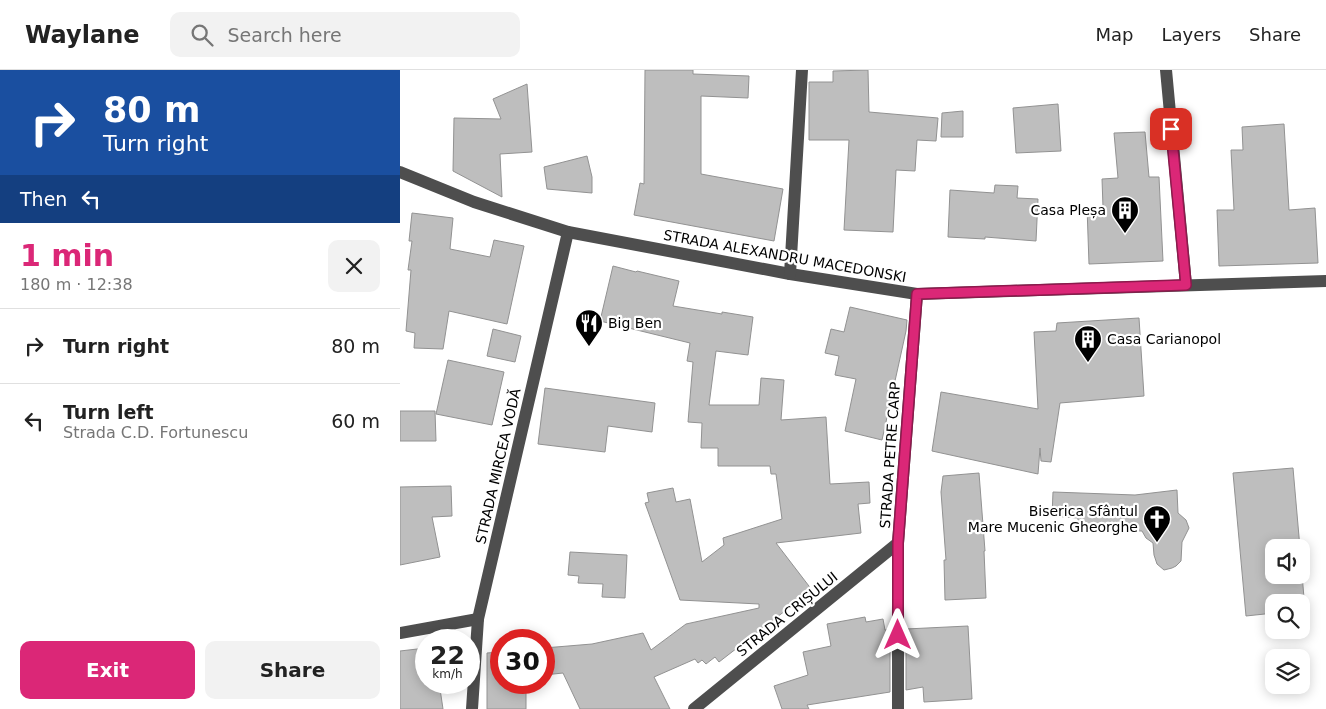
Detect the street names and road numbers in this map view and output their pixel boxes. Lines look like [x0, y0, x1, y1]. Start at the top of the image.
street label: STRADA ALEXANDRU MACEDONSKI [662, 227, 908, 285]
street label: STRADA PETRE CARP [877, 381, 903, 529]
street label: STRADA MIRCEA VODĂ [471, 386, 524, 545]
street label: STRADA CRIȘULUI [733, 568, 841, 660]

